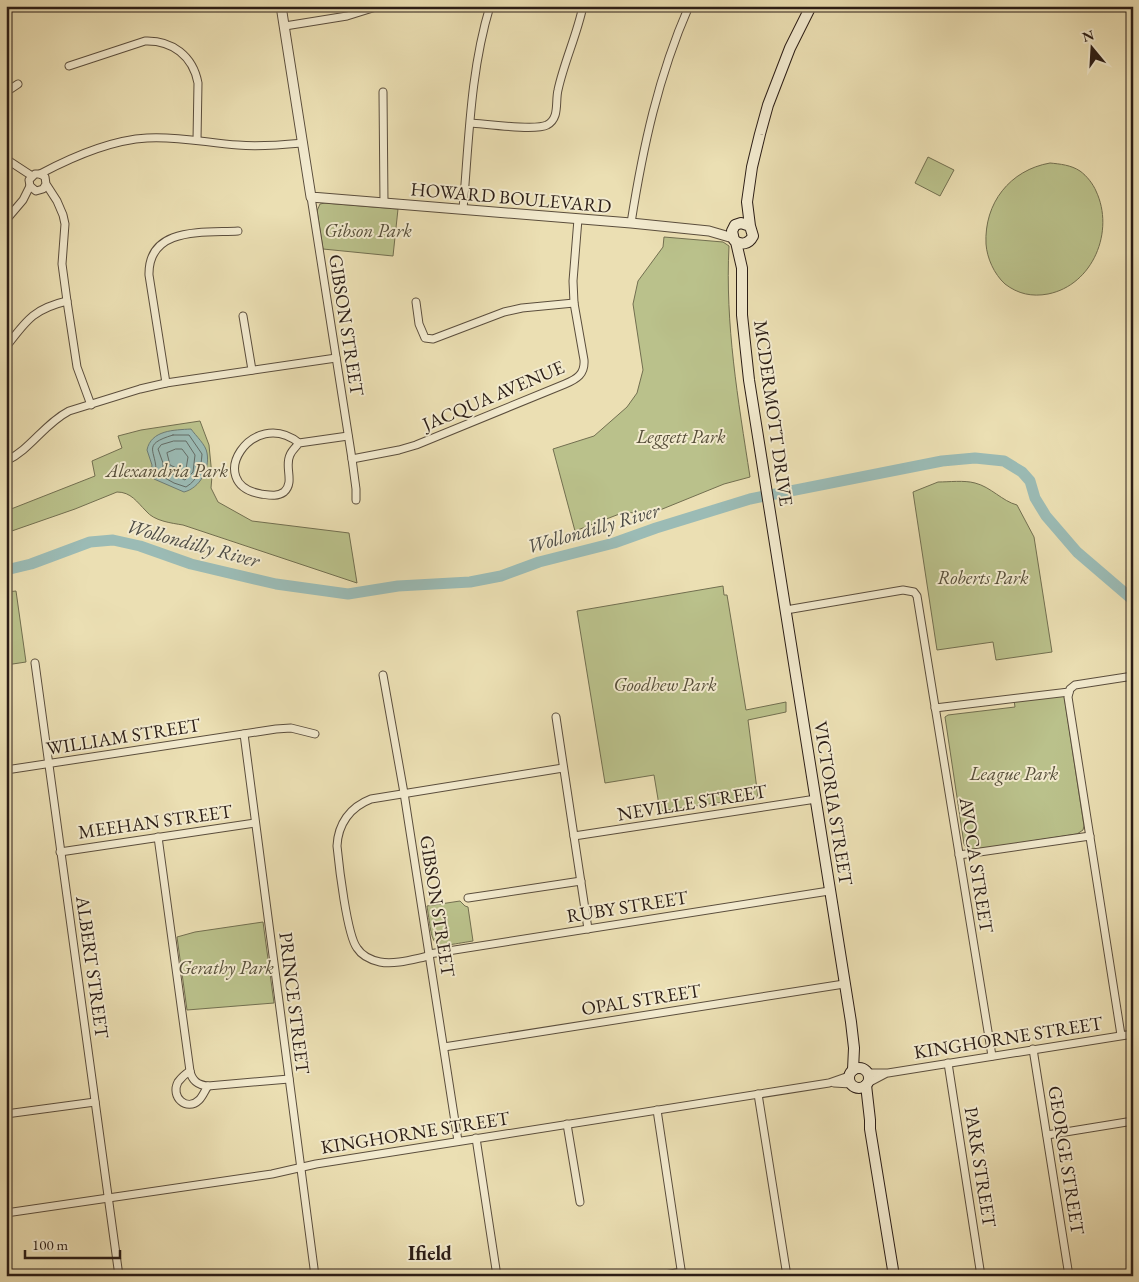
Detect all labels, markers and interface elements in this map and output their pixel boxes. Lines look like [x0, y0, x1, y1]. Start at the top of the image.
north arrow [1066, 22, 1116, 72]
text: N [1080, 25, 1097, 46]
street label: HOWARD BOULEVARD [409, 176, 613, 219]
park label: Gibson Park [324, 218, 412, 243]
street label: GIBSON STREET [323, 253, 370, 398]
street label: MCDERMOTT DRIVE [748, 318, 799, 508]
street label: JACQUA AVENUE [417, 354, 568, 437]
park label: Leggett Park [635, 424, 726, 449]
park label: Alexandria Park [104, 458, 228, 483]
water label: Wollondilly River [524, 496, 664, 559]
water label: Wollondilly River [124, 513, 264, 574]
park label: Roberts Park [937, 565, 1029, 590]
park label: Goodhew Park [613, 672, 717, 697]
street label: WILLIAM STREET [44, 712, 202, 761]
street label: VICTORIA STREET [808, 719, 859, 887]
park label: League Park [968, 761, 1059, 786]
street label: NEVILLE STREET [616, 778, 769, 827]
street label: AVOCA STREET [953, 795, 1000, 935]
street label: MEEHAN STREET [76, 798, 234, 845]
street label: GIBSON STREET [414, 834, 461, 979]
street label: RUBY STREET [565, 885, 690, 928]
street label: ALBERT STREET [70, 893, 115, 1040]
street label: PRINCE STREET [273, 931, 316, 1076]
park label: Gerathy Park [178, 955, 274, 980]
street label: OPAL STREET [580, 978, 703, 1021]
street label: KINGHORNE STREET [912, 1010, 1104, 1065]
street label: GEORGE STREET [1042, 1084, 1091, 1236]
street label: KINGHORNE STREET [319, 1105, 511, 1160]
street label: PARK STREET [959, 1105, 1002, 1229]
scale bar [25, 1227, 120, 1259]
text: 100 m [32, 1235, 69, 1254]
district label: Ifield [408, 1240, 452, 1266]

